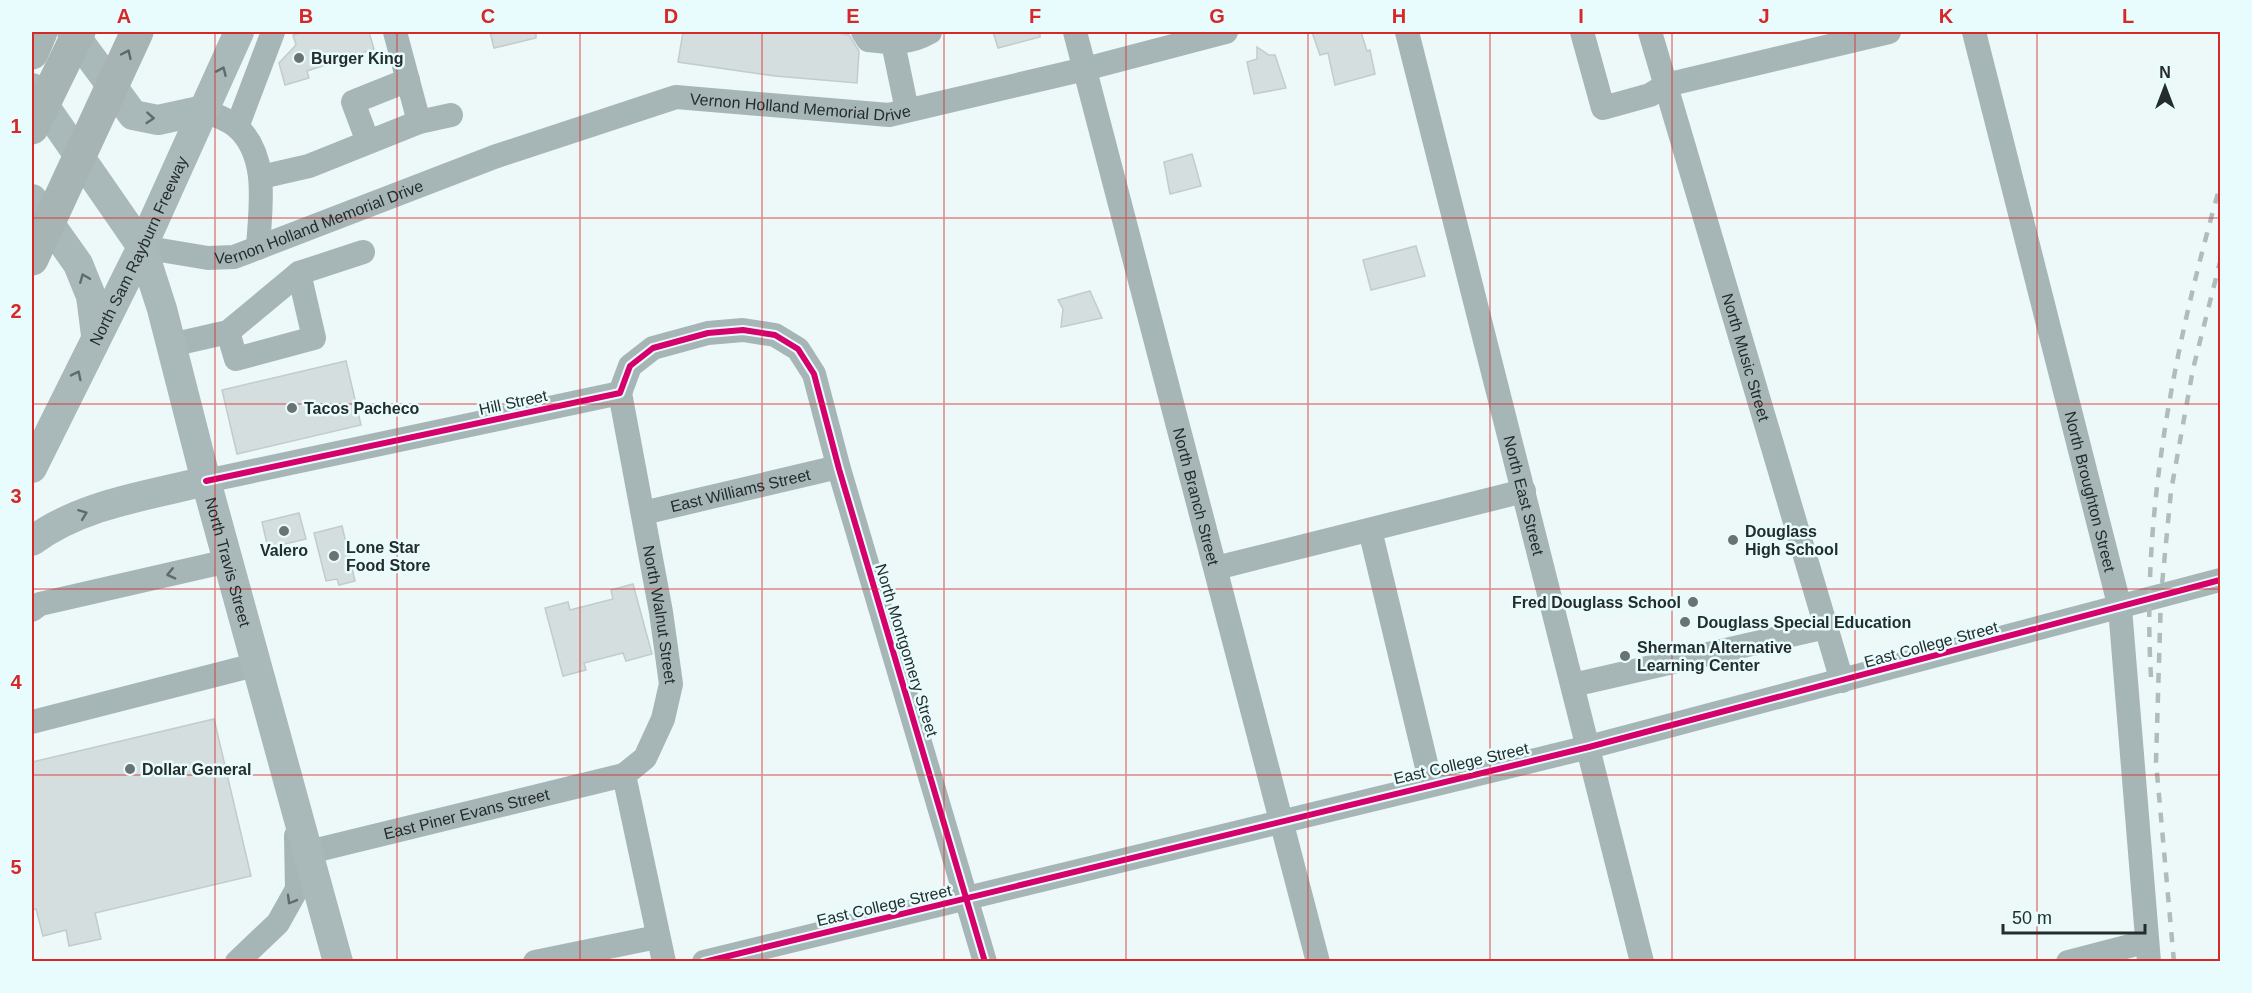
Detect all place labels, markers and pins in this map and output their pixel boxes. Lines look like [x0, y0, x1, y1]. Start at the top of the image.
place label: Burger King [311, 50, 403, 67]
marker: Burger King [292, 51, 306, 65]
place label: Tacos Pacheco [304, 400, 420, 417]
marker: Tacos Pacheco [285, 401, 299, 415]
place label: Douglass High School [1745, 523, 1838, 558]
marker: Valero [277, 524, 291, 538]
marker: Douglass High School [1726, 533, 1740, 547]
place label: Lone Star Food Store [346, 539, 431, 574]
place label: Valero [260, 542, 308, 559]
marker: Lone Star Food Store [327, 549, 341, 563]
place label: Fred Douglass School [1512, 594, 1681, 611]
marker: Fred Douglass School [1686, 595, 1700, 609]
place label: Douglass Special Education [1697, 614, 1911, 631]
marker: Douglass Special Education [1678, 615, 1692, 629]
place label: Sherman Alternative Learning Center [1637, 639, 1792, 674]
marker: Sherman Alternative Learning Center [1618, 649, 1632, 663]
place label: Dollar General [142, 761, 251, 778]
marker: Dollar General [123, 762, 137, 776]

